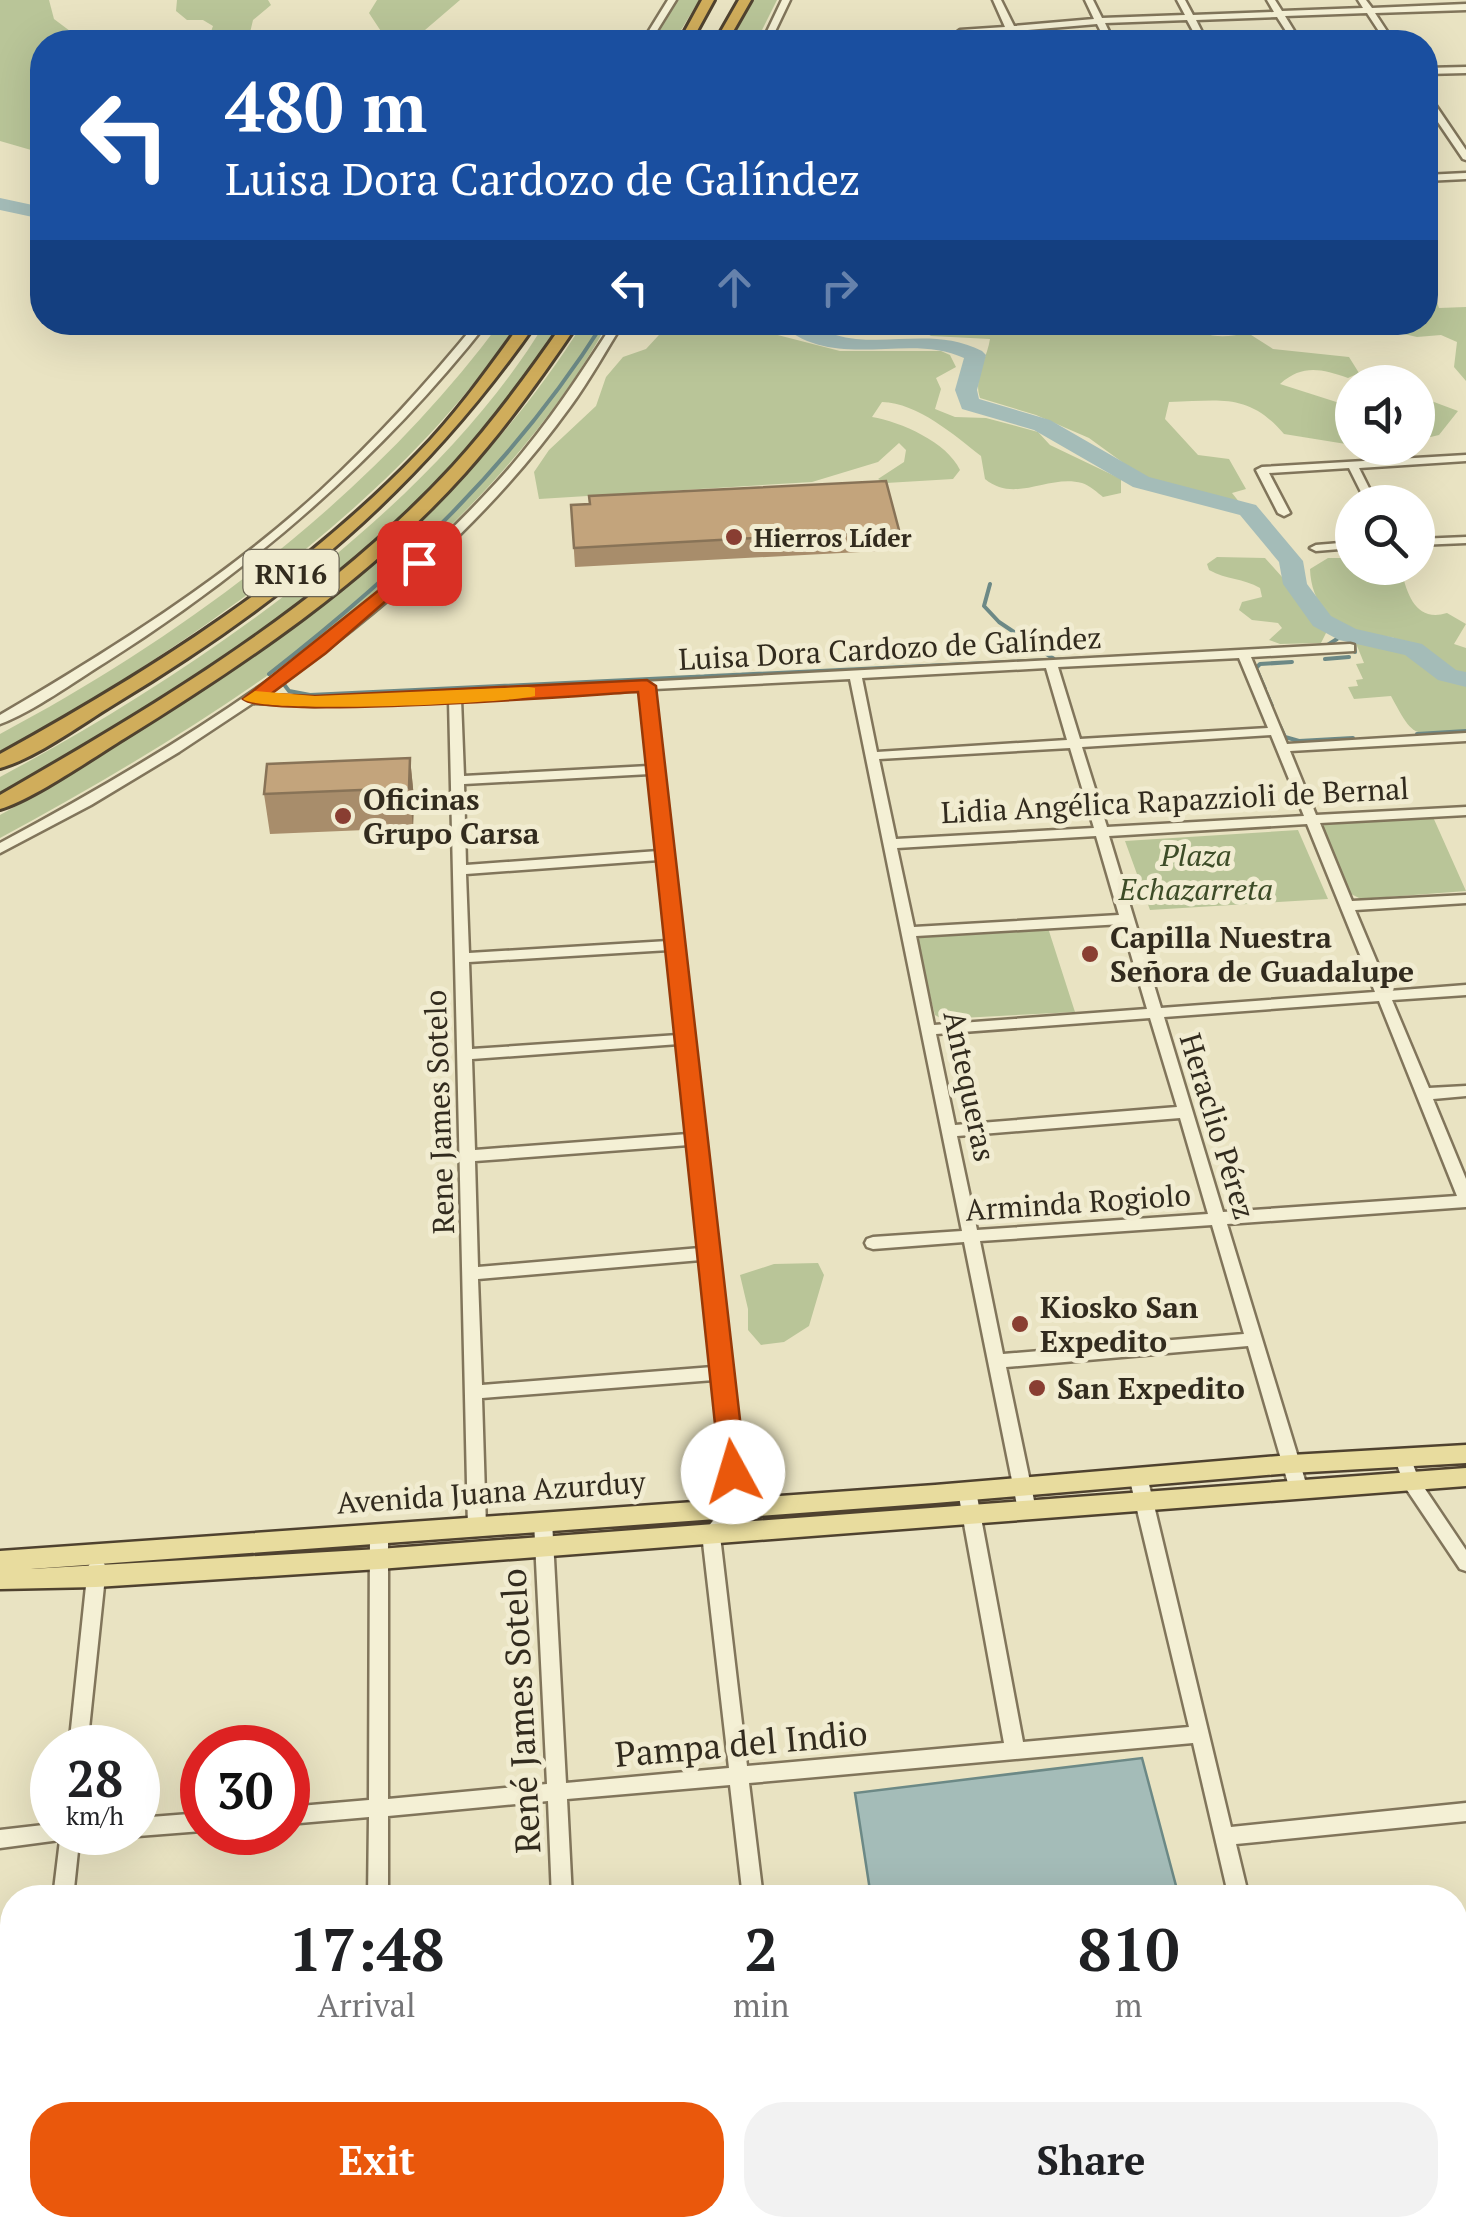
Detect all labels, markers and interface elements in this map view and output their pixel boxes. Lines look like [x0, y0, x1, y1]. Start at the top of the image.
text: 480 m [225, 59, 427, 152]
icon: left [60, 70, 190, 200]
text: Luisa Dora Cardozo de Galíndez [225, 148, 861, 208]
icon: left [602, 260, 657, 315]
icon: ahead [707, 260, 762, 315]
icon: right [812, 260, 867, 315]
map controls [1335, 365, 1435, 585]
button: sound [1335, 365, 1435, 465]
button: search [1335, 485, 1435, 585]
pin [377, 521, 462, 606]
place label: Hierros Líder [754, 521, 912, 554]
marker: Hierros Líder [723, 526, 745, 548]
icon: arrive [392, 536, 447, 591]
road number: RN16 [244, 550, 338, 596]
street label: Luisa Dora Cardozo de Galíndez [677, 617, 1103, 679]
street label: Lidia Angélica Rapazzioli de Bernal [940, 768, 1410, 832]
place label: Oficinas Grupo Carsa [363, 779, 540, 853]
marker: Oficinas Grupo Carsa [332, 805, 354, 827]
park label: Plaza Echazarreta [1118, 835, 1273, 909]
place label: Capilla Nuestra Señora de Guadalupe [1110, 917, 1414, 991]
marker: Capilla Nuestra Señora de Guadalupe [1079, 943, 1101, 965]
street label: Rene James Sotelo [415, 989, 463, 1235]
street label: Antequeras [935, 1007, 1005, 1165]
street label: Heraclio Pérez [1171, 1028, 1265, 1224]
street label: Arminda Rogiolo [964, 1174, 1192, 1230]
place label: Kiosko San Expedito [1040, 1287, 1198, 1361]
marker: Kiosko San Expedito [1009, 1313, 1031, 1335]
place label: San Expedito [1057, 1368, 1245, 1408]
marker: San Expedito [1026, 1377, 1048, 1399]
position arrow [681, 1420, 785, 1524]
street label: Avenida Juana Azurduy [335, 1461, 647, 1523]
street label: René James Sotelo [490, 1567, 550, 1855]
street label: Pampa del Indio [613, 1709, 869, 1777]
speed limit sign: 30 [180, 1725, 310, 1855]
text: 28 [67, 1745, 123, 1811]
text: km/h [66, 1799, 124, 1832]
text: 17:48 [288, 1909, 445, 1988]
text: 2 [744, 1909, 778, 1988]
text: 810 [1078, 1909, 1180, 1988]
text: Arrival [318, 1984, 416, 2026]
text: min [733, 1984, 789, 2026]
text: m [1115, 1984, 1142, 2026]
button: Exit [30, 2102, 724, 2217]
button: Share [744, 2102, 1438, 2217]

